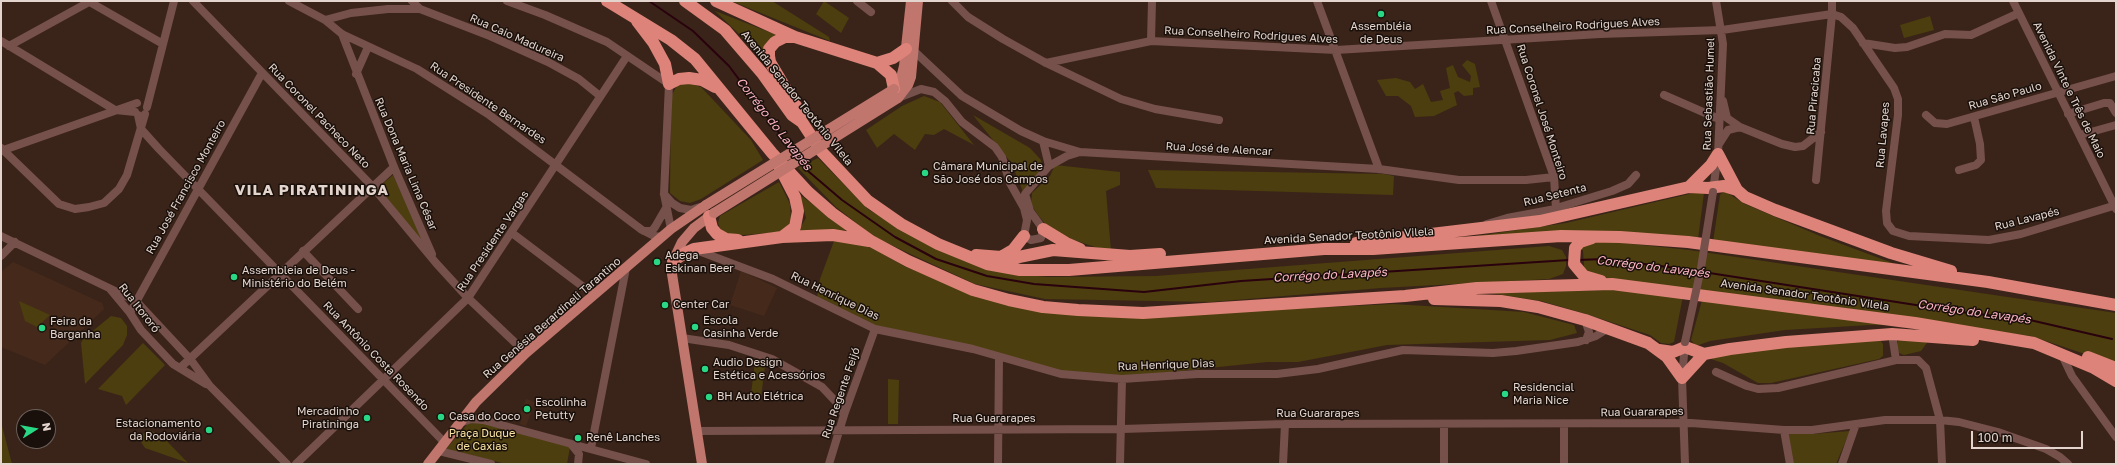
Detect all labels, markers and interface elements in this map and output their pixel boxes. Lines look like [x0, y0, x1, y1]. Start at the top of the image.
marker: Assembléia de Deus [1376, 9, 1386, 19]
street label: Rua Caio Madureira [468, 11, 566, 65]
street label: Rua Conselheiro Rodrigues Alves [1486, 15, 1660, 37]
place label: Assembléia de Deus [1351, 20, 1411, 46]
street label: Avenida Vinte e Três de Maio [2030, 20, 2108, 160]
street label: Rua Conselheiro Rodrigues Alves [1164, 24, 1338, 46]
street label: Avenida Senador Teotônio Vilela [738, 28, 856, 168]
street label: Rua Sebastião Humel [1700, 37, 1718, 151]
street label: Rua Coronel José Monteiro [1514, 42, 1570, 182]
street label: Rua Piracicaba [1804, 57, 1824, 135]
street label: Rua Presidente Bernardes [428, 59, 548, 147]
street label: Rua Coronel Pacheco Neto [265, 61, 373, 171]
water label: Corrégo do Lavapés [733, 75, 815, 173]
street label: Rua São Paulo [1967, 79, 2043, 113]
street label: Rua Dona Maria Lima César [372, 96, 440, 232]
street label: Rua Lavapes [1874, 101, 1892, 169]
street label: Rua José Francisco Monteiro [143, 118, 229, 256]
street label: Rua José de Alencar [1165, 140, 1273, 158]
place label: Câmara Municipal de São José dos Campos [933, 160, 1048, 186]
marker: Câmara Municipal de São José dos Campos [920, 168, 930, 178]
district label: VILA PIRATININGA [235, 181, 389, 199]
street label: Rua Setenta [1522, 181, 1588, 209]
street label: Rua Presidente Vargas [454, 188, 532, 294]
street label: Rua Lavapés [1993, 205, 2061, 233]
street label: Avenida Senador Teotônio Vilela [1264, 225, 1434, 247]
place label: Adega Eskinan Beer [665, 249, 734, 275]
water label: Corrégo do Lavapés [1596, 253, 1710, 281]
street label: Rua Genésia Berardineli Tarantino [480, 255, 624, 381]
marker: Adega Eskinan Beer [652, 257, 662, 267]
place label: Assembleia de Deus - Ministério do Belém [242, 264, 355, 290]
water label: Corrégo do Lavapés [1273, 265, 1387, 285]
street label: Rua Henrique Dias [789, 269, 881, 323]
marker: Assembleia de Deus - Ministério do Belém [229, 272, 239, 282]
street label: Avenida Senador Teotônio Vilela [1720, 277, 1890, 313]
street label: Rua Itororó [116, 281, 162, 335]
water label: Corrégo do Lavapés [1917, 297, 2031, 327]
place label: Center Car [673, 298, 729, 312]
street label: Rua Antônio Costa Rosendo [320, 299, 432, 413]
marker: Center Car [660, 300, 670, 310]
place label: Escola Casinha Verde [703, 314, 778, 340]
place label: Feira da Barganha [50, 315, 100, 341]
marker: Escola Casinha Verde [690, 322, 700, 332]
marker: Feira da Barganha [37, 323, 47, 333]
street label: Rua Regente Feijó [819, 346, 863, 440]
place label: Audio Design Estética e Acessórios [713, 356, 825, 382]
street label: Rua Henrique Dias [1117, 357, 1215, 373]
marker: Audio Design Estética e Acessórios [700, 364, 710, 374]
place label: Residencial Maria Nice [1513, 381, 1574, 407]
marker: Residencial Maria Nice [1500, 389, 1510, 399]
place label: BH Auto Elétrica [717, 390, 803, 404]
marker: BH Auto Elétrica [704, 392, 714, 402]
place label: Escolinha Petutty [535, 396, 586, 422]
marker: Escolinha Petutty [522, 404, 532, 414]
place label: Mercadinho Piratininga [297, 405, 359, 431]
street label: Rua Guararapes [1600, 405, 1684, 419]
street label: Rua Guararapes [1276, 407, 1360, 421]
north arrow [16, 409, 56, 449]
place label: Casa do Coco [449, 410, 520, 424]
marker: Casa do Coco [436, 412, 446, 422]
street label: Rua Guararapes [952, 412, 1036, 426]
marker: Mercadinho Piratininga [362, 413, 372, 423]
place label: Estacionamento da Rodoviária [116, 417, 201, 443]
text: N [40, 421, 54, 432]
scale bar [1973, 423, 2085, 449]
marker: Estacionamento da Rodoviária [204, 425, 214, 435]
park label: Praça Duque de Caxias [449, 427, 515, 453]
text: 100 m [1978, 430, 2012, 445]
place label: Renê Lanches [586, 431, 660, 445]
marker: Renê Lanches [573, 433, 583, 443]

